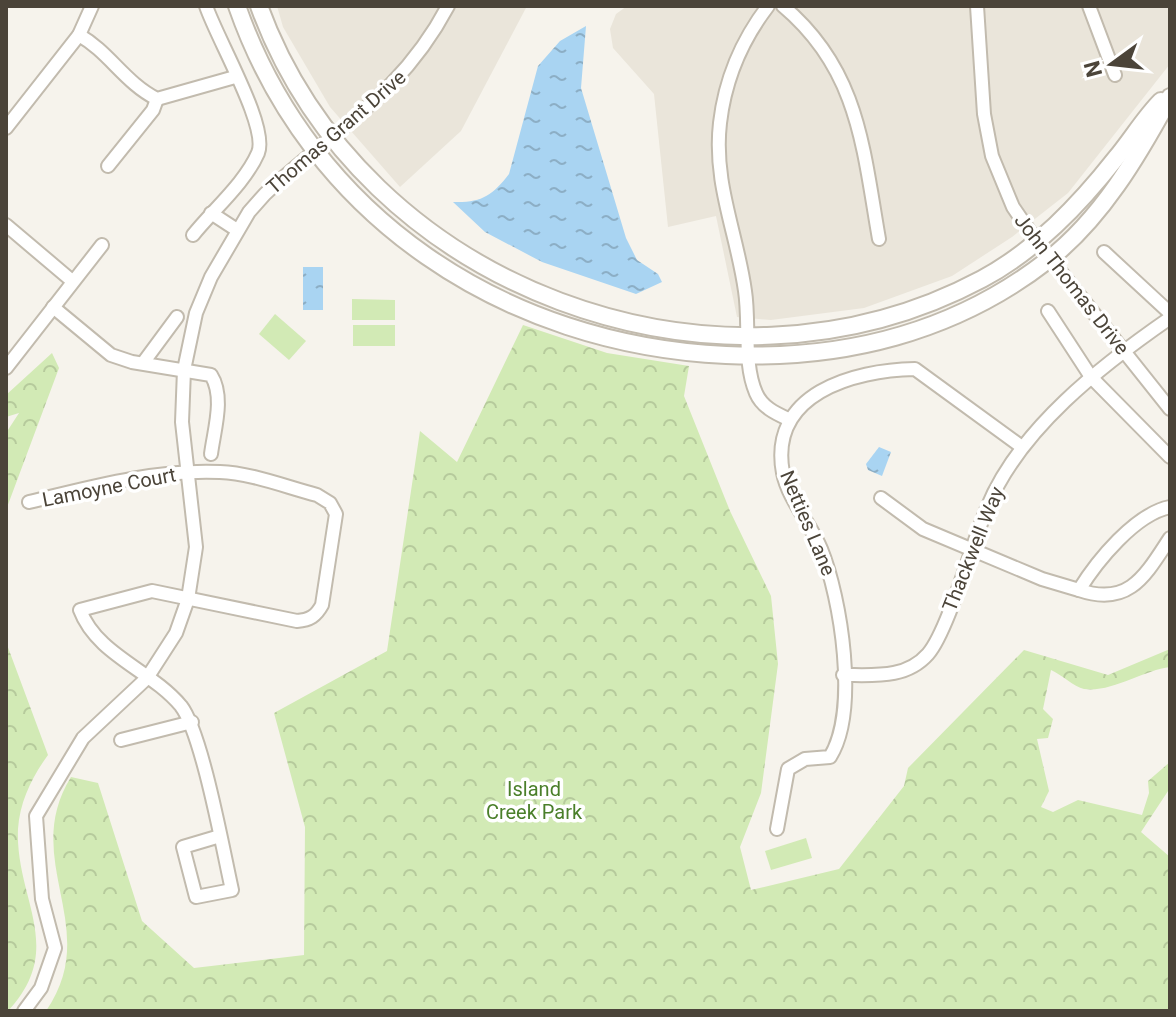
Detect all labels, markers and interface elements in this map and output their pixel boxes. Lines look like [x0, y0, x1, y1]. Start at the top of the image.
north arrow [1072, 24, 1152, 104]
text: N [1079, 58, 1107, 80]
street label: Thomas Grant Drive [262, 65, 410, 199]
street label: John Thomas Drive [1010, 209, 1134, 359]
street label: Lamoyne Court [40, 462, 178, 512]
street label: Netties Lane [775, 467, 841, 579]
street label: Thackwell Way [937, 483, 1009, 615]
park label: Island Creek Park [486, 777, 583, 824]

